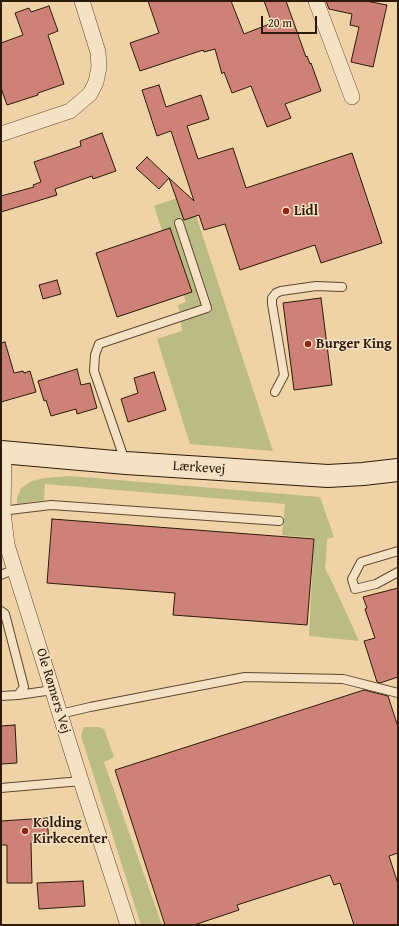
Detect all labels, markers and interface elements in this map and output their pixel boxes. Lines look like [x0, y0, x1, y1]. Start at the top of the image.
scale bar [263, 8, 319, 34]
text: 20 m [268, 14, 292, 31]
place label: Lidl [294, 203, 318, 219]
marker: Lidl [281, 206, 291, 216]
place label: Burger King [316, 336, 392, 352]
marker: Burger King [303, 339, 313, 349]
street label: Lærkevej [172, 458, 226, 478]
street label: Ole Rømers Vej [32, 646, 74, 736]
place label: Kolding Kirkecenter [33, 815, 107, 848]
marker: Kolding Kirkecenter [20, 826, 30, 836]

